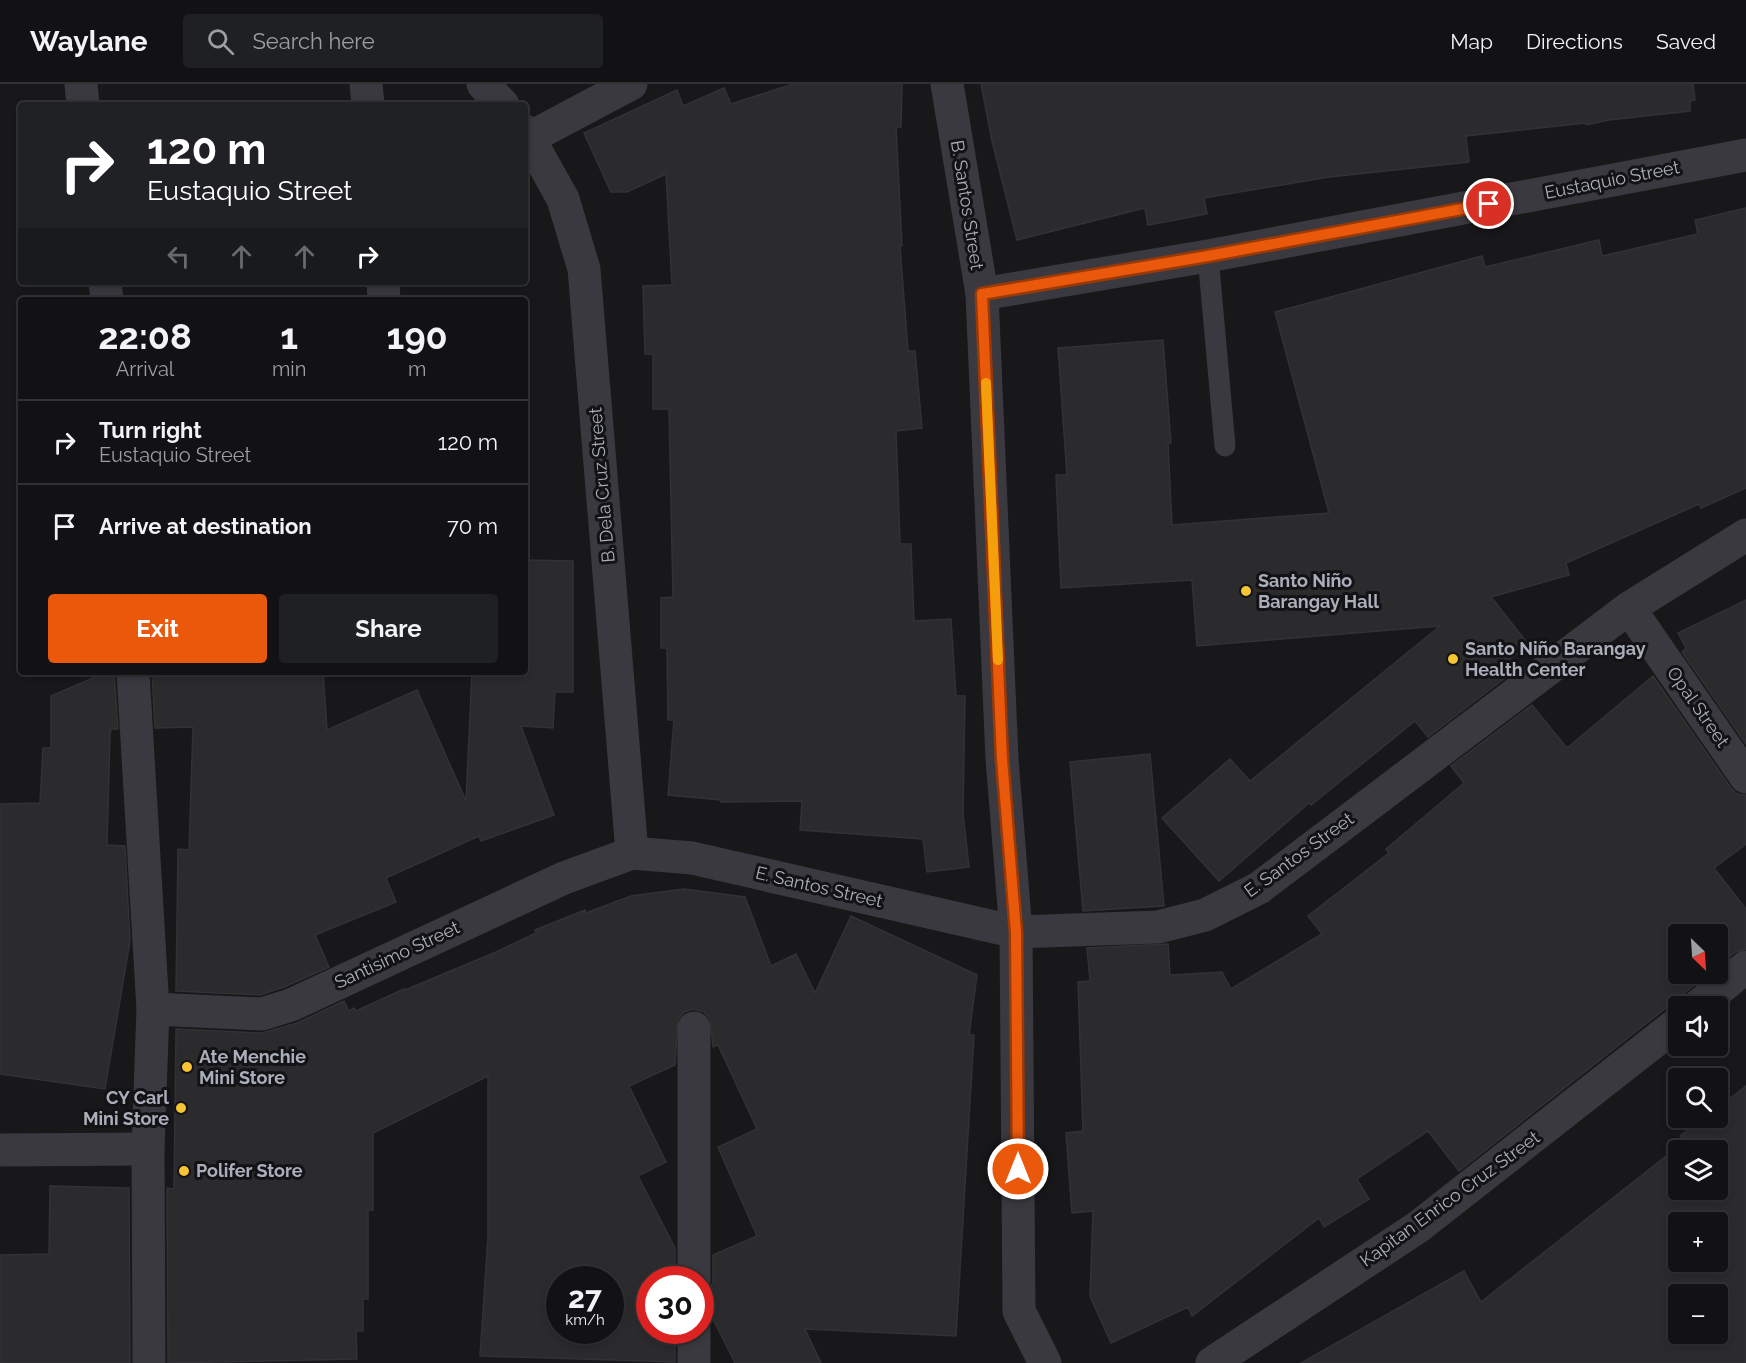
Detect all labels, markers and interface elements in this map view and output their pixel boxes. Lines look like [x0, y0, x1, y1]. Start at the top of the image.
search box [183, 14, 603, 68]
text: Waylane [30, 25, 147, 58]
icon: search [204, 25, 237, 58]
text: Search here [252, 28, 375, 54]
text: Map [1450, 29, 1493, 54]
text: Directions [1526, 29, 1623, 54]
text: Saved [1656, 29, 1716, 54]
text: 120 m [147, 125, 266, 174]
icon: right [48, 126, 126, 204]
street label: B. Santos Street [947, 139, 988, 271]
street label: Eustaquio Street [1543, 156, 1681, 203]
text: Eustaquio Street [147, 175, 352, 206]
pin [1463, 178, 1514, 229]
icon: arrive [1472, 187, 1505, 220]
icon: left [162, 240, 195, 273]
icon: ahead [225, 240, 258, 273]
icon: ahead [288, 240, 321, 273]
icon: right [351, 240, 384, 273]
text: 22:08 [98, 315, 192, 357]
text: 1 [280, 315, 298, 357]
text: 190 [387, 315, 448, 357]
text: Arrival [116, 357, 174, 381]
text: min [272, 357, 306, 381]
text: m [408, 357, 426, 381]
street label: B. Dela Cruz Street [584, 407, 619, 563]
text: Turn right [99, 417, 202, 443]
icon: right [48, 426, 81, 459]
text: 120 m [438, 429, 498, 455]
text: Eustaquio Street [99, 443, 251, 467]
icon: arrive [48, 510, 81, 543]
text: Arrive at destination [99, 513, 312, 539]
text: 70 m [447, 513, 498, 539]
place label: Santo Niño Barangay Hall [1258, 570, 1379, 612]
marker: Santo Niño Barangay Hall [1239, 584, 1253, 598]
button: Exit [48, 594, 267, 663]
button: Share [279, 594, 498, 663]
place label: Santo Niño Barangay Health Center [1465, 638, 1646, 680]
marker: Santo Niño Barangay Health Center [1446, 652, 1460, 666]
street label: Opal Street [1663, 663, 1734, 751]
street label: E. Santos Street [1240, 808, 1357, 901]
street label: E. Santos Street [753, 862, 885, 911]
street label: Santisimo Street [331, 916, 463, 993]
north arrow [1668, 924, 1728, 984]
map controls [1668, 924, 1728, 1344]
button: sound [1668, 996, 1728, 1056]
place label: Ate Menchie Mini Store [199, 1046, 306, 1088]
marker: Ate Menchie Mini Store [180, 1060, 194, 1074]
button: search [1668, 1068, 1728, 1128]
place label: CY Carl Mini Store [83, 1087, 169, 1129]
marker: CY Carl Mini Store [174, 1101, 188, 1115]
street label: Kapitan Enrico Cruz Street [1356, 1126, 1544, 1271]
position arrow [986, 1137, 1050, 1201]
button: layers [1668, 1140, 1728, 1200]
place label: Polifer Store [196, 1160, 303, 1181]
marker: Polifer Store [177, 1164, 191, 1178]
button: + [1668, 1212, 1728, 1272]
speed limit sign: 30 [636, 1266, 714, 1344]
text: 27 [568, 1280, 602, 1315]
button: − [1668, 1284, 1728, 1344]
text: km/h [565, 1311, 605, 1329]

